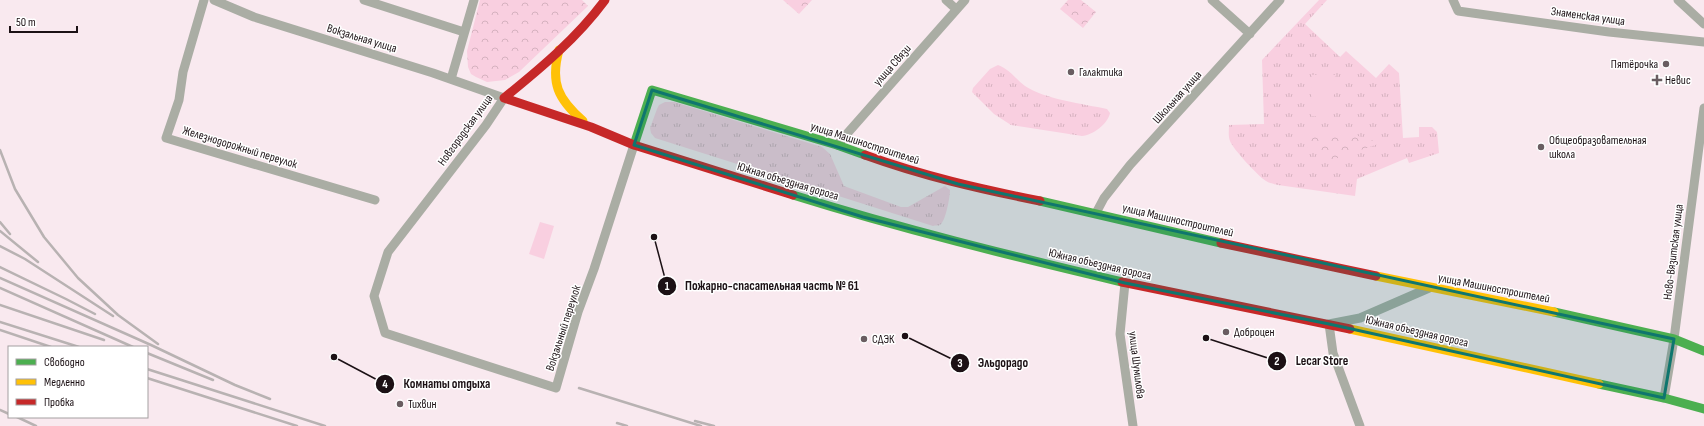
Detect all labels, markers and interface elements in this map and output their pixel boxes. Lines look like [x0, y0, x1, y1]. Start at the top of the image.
street label: Знаменская улица [1550, 4, 1626, 29]
scale bar [10, 8, 77, 34]
text: 50 m [16, 15, 36, 30]
street label: Вокзальная улица [325, 21, 399, 56]
street label: улица Связи [870, 41, 914, 89]
place label: Пятёрочка [1611, 57, 1658, 72]
marker: Пятёрочка [1661, 59, 1671, 69]
place label: Галактика [1079, 65, 1123, 80]
marker: Галактика [1066, 67, 1076, 77]
street label: Школьная улица [1150, 67, 1205, 127]
place label: Невис [1665, 73, 1691, 88]
marker: Невис [1652, 75, 1662, 85]
street label: Новгородская улица [435, 91, 496, 169]
street label: улица Машиностроителей [808, 119, 921, 168]
street label: Железнодорожный переулок [181, 123, 299, 172]
place label: Общеобразовательная школа [1549, 133, 1647, 162]
marker: Общеобразовательная школа [1536, 142, 1546, 152]
street label: Южная объездная дорога [735, 159, 841, 204]
street label: улица Машиностроителей [1121, 200, 1235, 241]
street label: Ново-Вязитская улица [1660, 203, 1687, 301]
street label: Южная объездная дорога [1047, 245, 1153, 284]
street label: улица Машиностроителей [1437, 270, 1551, 307]
callout: Пожарно-спасательная часть № 61 [657, 273, 867, 298]
text: Пожарно-спасательная часть № 61 [685, 278, 859, 294]
text: 1 [665, 279, 670, 294]
street label: Вокзальный переулок [543, 283, 585, 373]
street label: Южная объездная дорога [1364, 312, 1470, 351]
place label: Доброцен [1234, 325, 1275, 340]
marker: Доброцен [1221, 327, 1231, 337]
street label: улица Шумилова [1125, 330, 1148, 400]
place label: СДЭК [872, 332, 895, 347]
marker: СДЭК [859, 334, 869, 344]
legend [8, 346, 148, 418]
callout: Lecar Store [1267, 348, 1356, 373]
callout: Эльдорадо [950, 350, 1036, 375]
text: Lecar Store [1296, 353, 1349, 369]
text: 2 [1274, 354, 1280, 369]
text: Свободно [44, 355, 85, 370]
text: Эльдорадо [978, 355, 1029, 371]
text: 3 [957, 356, 963, 371]
callout: Комнаты отдыха [375, 371, 498, 396]
text: Медленно [44, 375, 85, 390]
text: Комнаты отдыха [404, 376, 490, 392]
text: 4 [382, 377, 388, 392]
text: Пробка [44, 395, 75, 410]
place label: Тихвин [408, 397, 437, 412]
marker: Тихвин [395, 399, 405, 409]

